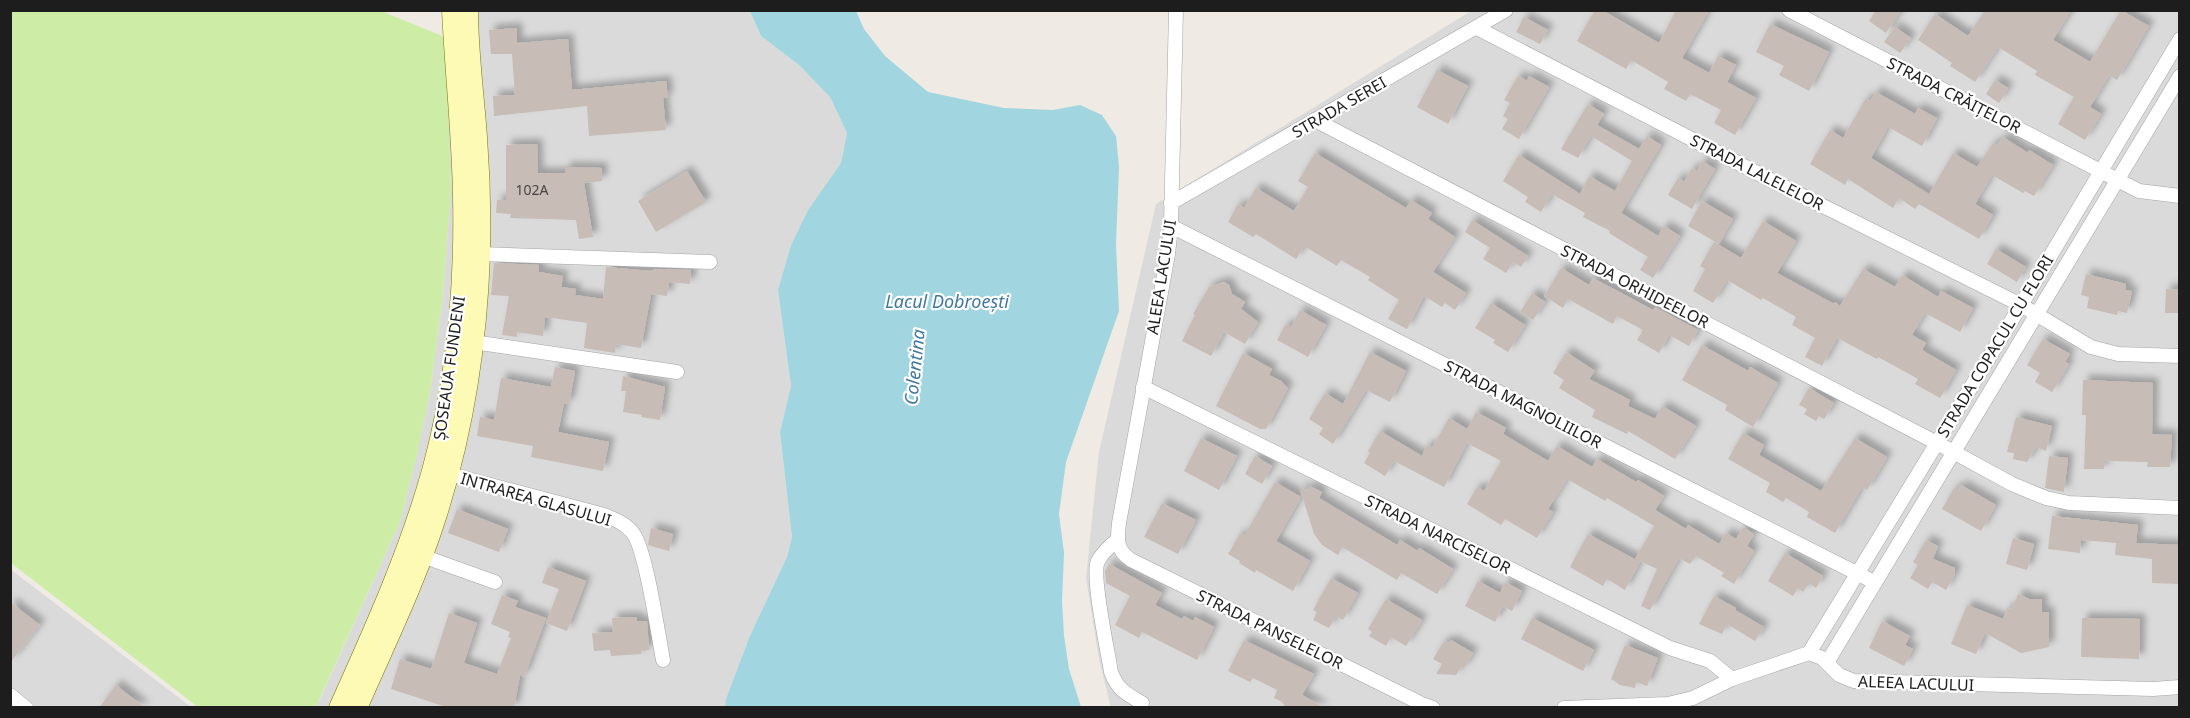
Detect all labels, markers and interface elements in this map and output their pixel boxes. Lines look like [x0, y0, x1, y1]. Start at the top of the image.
street label: STRADA CRĂIȚELOR [1883, 52, 2025, 138]
street label: STRADA SEREI [1288, 71, 1390, 143]
street label: STRADA LALELELOR [1686, 129, 1828, 215]
house number: 102A [516, 180, 549, 199]
street label: ALEEA LACULUI [1141, 218, 1181, 336]
street label: STRADA ORHIDEELOR [1557, 239, 1713, 333]
street label: STRADA COPACUL CU FLORI [1932, 251, 2058, 441]
water label: Lacul Dobroești [885, 289, 1009, 313]
street label: ȘOSEAUA FUNDENI [428, 294, 470, 442]
water label: Colentina [898, 328, 930, 406]
street label: STRADA MAGNOLIILOR [1440, 355, 1606, 453]
street label: INTRAREA GLASULUI [458, 467, 614, 531]
street label: STRADA NARCISELOR [1361, 489, 1515, 579]
street label: STRADA PANSELELOR [1193, 584, 1347, 674]
street label: ALEEA LACULUI [1858, 670, 1974, 696]

